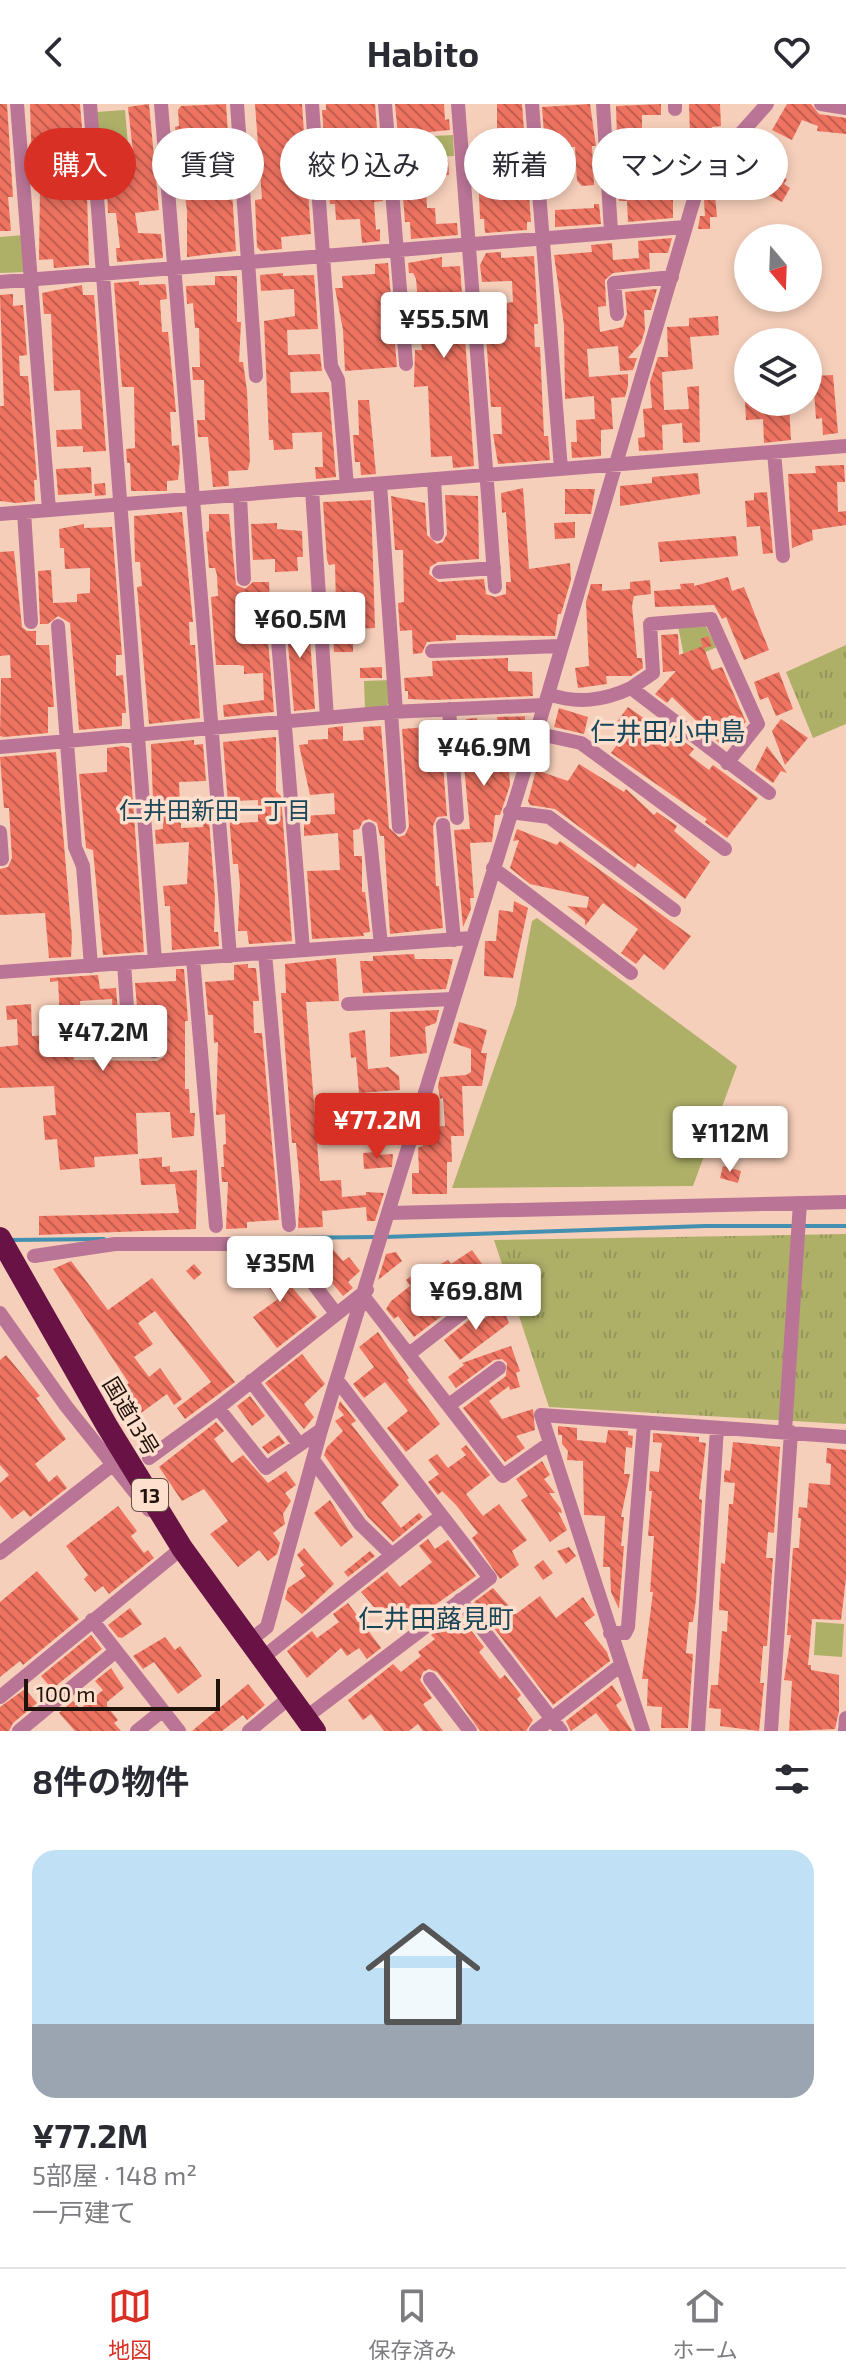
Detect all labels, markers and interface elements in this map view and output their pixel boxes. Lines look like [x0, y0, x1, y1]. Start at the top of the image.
icon: back [32, 30, 76, 74]
icon: heart [770, 30, 814, 74]
text: Habito [367, 31, 479, 74]
chip: 購入 [24, 128, 136, 200]
chip: 賃貸 [152, 128, 264, 200]
chip: 絞り込み [280, 128, 448, 200]
chip: 新着 [464, 128, 576, 200]
chip: マンション [592, 128, 788, 200]
north arrow [734, 224, 822, 312]
map controls [734, 224, 822, 416]
pin: ¥55.5M [379, 292, 509, 360]
text: ¥55.5M [399, 302, 489, 333]
button: layers [734, 328, 822, 416]
pin: ¥60.5M [235, 592, 365, 660]
text: ¥60.5M [253, 602, 347, 633]
district label: 仁井田小中島 [590, 715, 746, 746]
pin: ¥46.9M [419, 720, 549, 788]
text: ¥46.9M [437, 730, 531, 761]
district label: 仁井田新田一丁目 [119, 795, 311, 824]
pin: ¥47.2M [38, 1005, 168, 1073]
text: ¥47.2M [57, 1015, 149, 1046]
pin: ¥77.2M [312, 1093, 442, 1161]
text: ¥77.2M [333, 1103, 421, 1134]
pin: ¥112M [674, 1106, 786, 1174]
text: ¥112M [691, 1116, 769, 1147]
pin: ¥35M [233, 1236, 327, 1304]
text: ¥35M [245, 1246, 315, 1277]
pin: ¥69.8M [411, 1264, 541, 1332]
text: ¥69.8M [429, 1274, 523, 1305]
street label: 国道13号 [98, 1372, 166, 1460]
road number: 13 [132, 1479, 168, 1511]
district label: 仁井田蕗見町 [358, 1602, 514, 1633]
scale bar [24, 1675, 220, 1711]
text: 100 m [36, 1680, 95, 1706]
icon: filters [770, 1757, 814, 1801]
text: 8件の物件 [32, 1760, 189, 1801]
icon: home [351, 1902, 495, 2046]
text: ¥77.2M [32, 2114, 148, 2155]
text: 5部屋 · 148 m² [32, 2159, 197, 2190]
text: 一戸建て [32, 2196, 136, 2227]
tab: 地図 [108, 2284, 152, 2364]
tab: 保存済み [368, 2284, 456, 2364]
tab: ホーム [673, 2284, 738, 2364]

